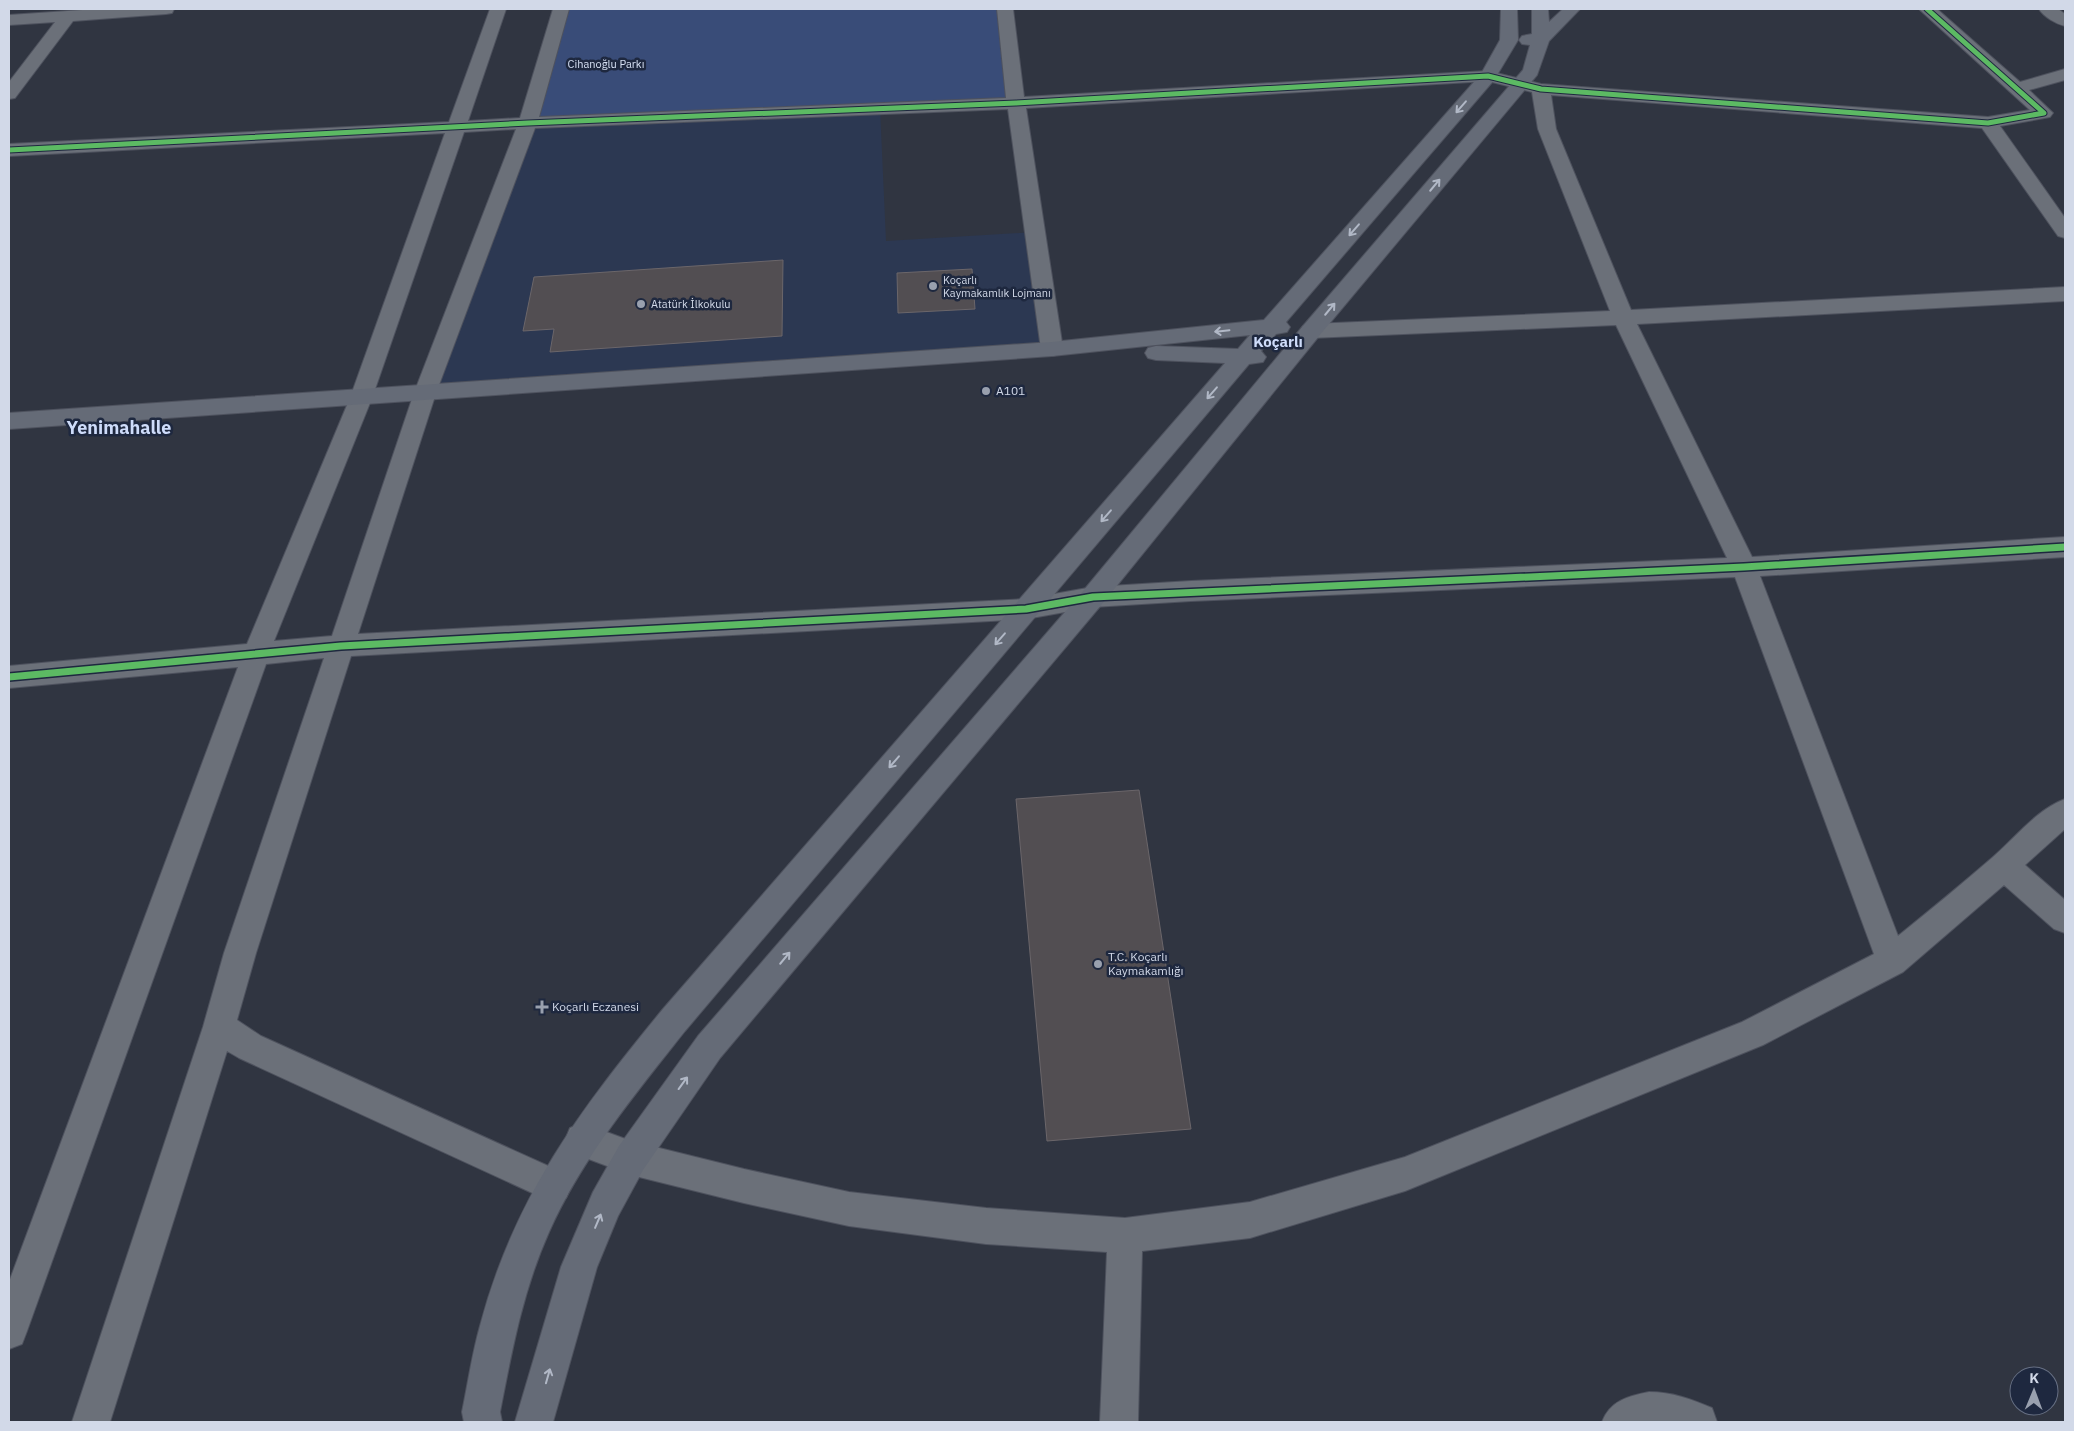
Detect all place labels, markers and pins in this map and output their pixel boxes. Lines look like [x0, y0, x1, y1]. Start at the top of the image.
place label: Koçarlı Kaymakamlık Lojmanı [943, 273, 1051, 300]
marker: Koçarlı Kaymakamlık Lojmanı [927, 280, 939, 292]
place label: Atatürk İlkokulu [651, 297, 731, 311]
marker: Atatürk İlkokulu [635, 298, 647, 310]
place label: A101 [996, 383, 1025, 398]
marker: A101 [980, 385, 992, 397]
place label: T.C. Koçarlı Kaymakamlığı [1108, 949, 1183, 978]
marker: T.C. Koçarlı Kaymakamlığı [1092, 958, 1104, 970]
place label: Koçarlı Eczanesi [552, 999, 639, 1014]
marker: Koçarlı Eczanesi [536, 1001, 548, 1013]

